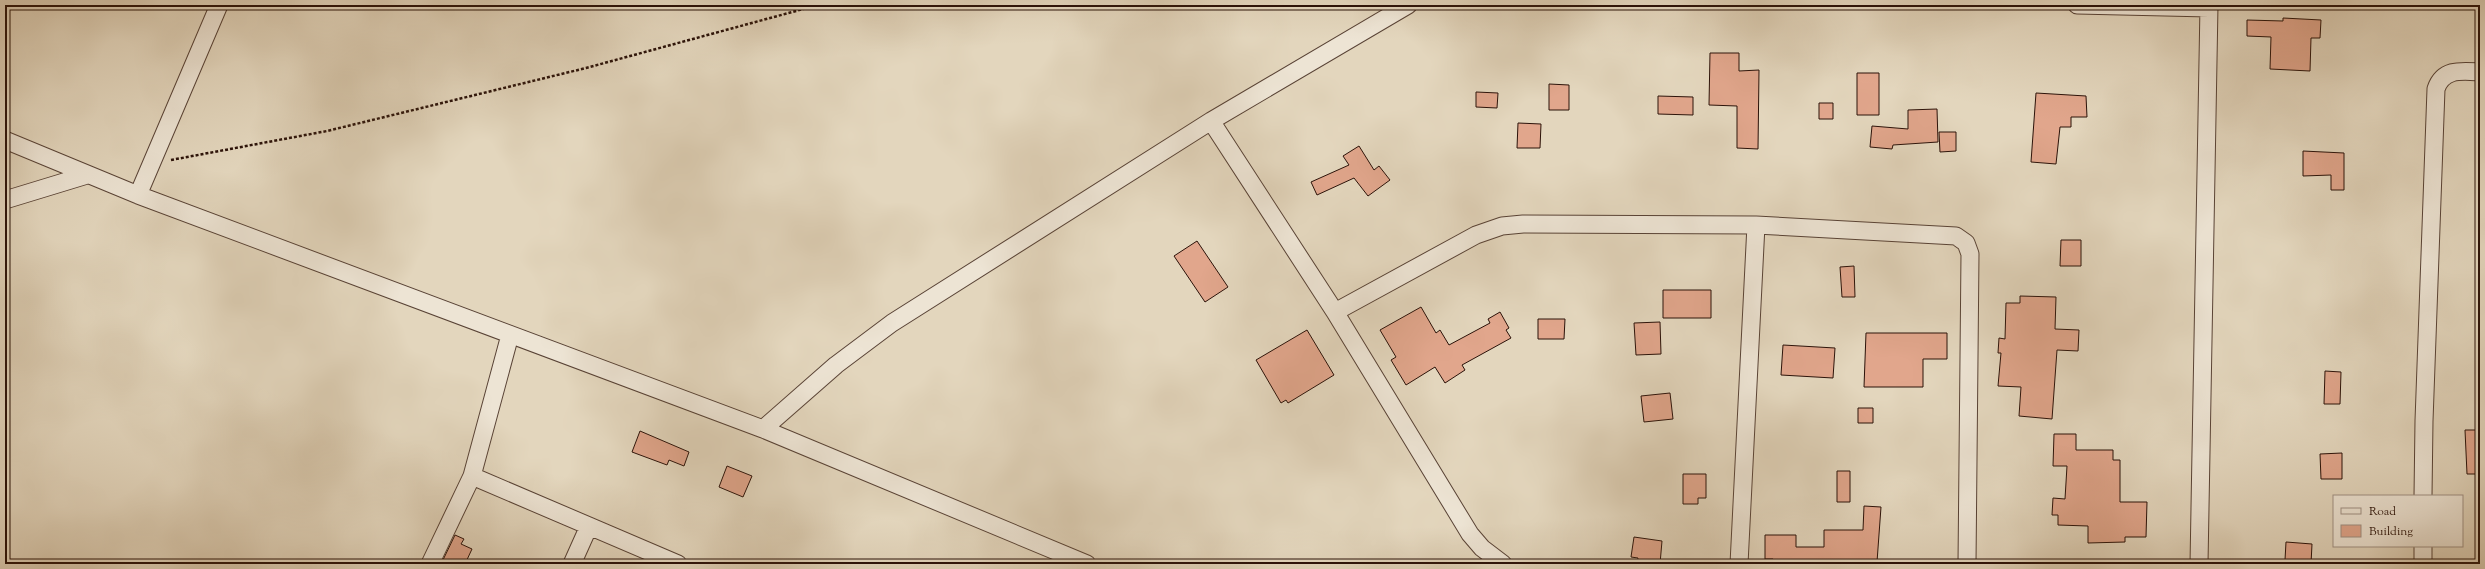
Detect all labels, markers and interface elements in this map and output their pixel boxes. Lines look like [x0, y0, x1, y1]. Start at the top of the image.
legend [2333, 495, 2463, 547]
text: Road [2369, 503, 2396, 521]
text: Building [2369, 523, 2413, 541]

